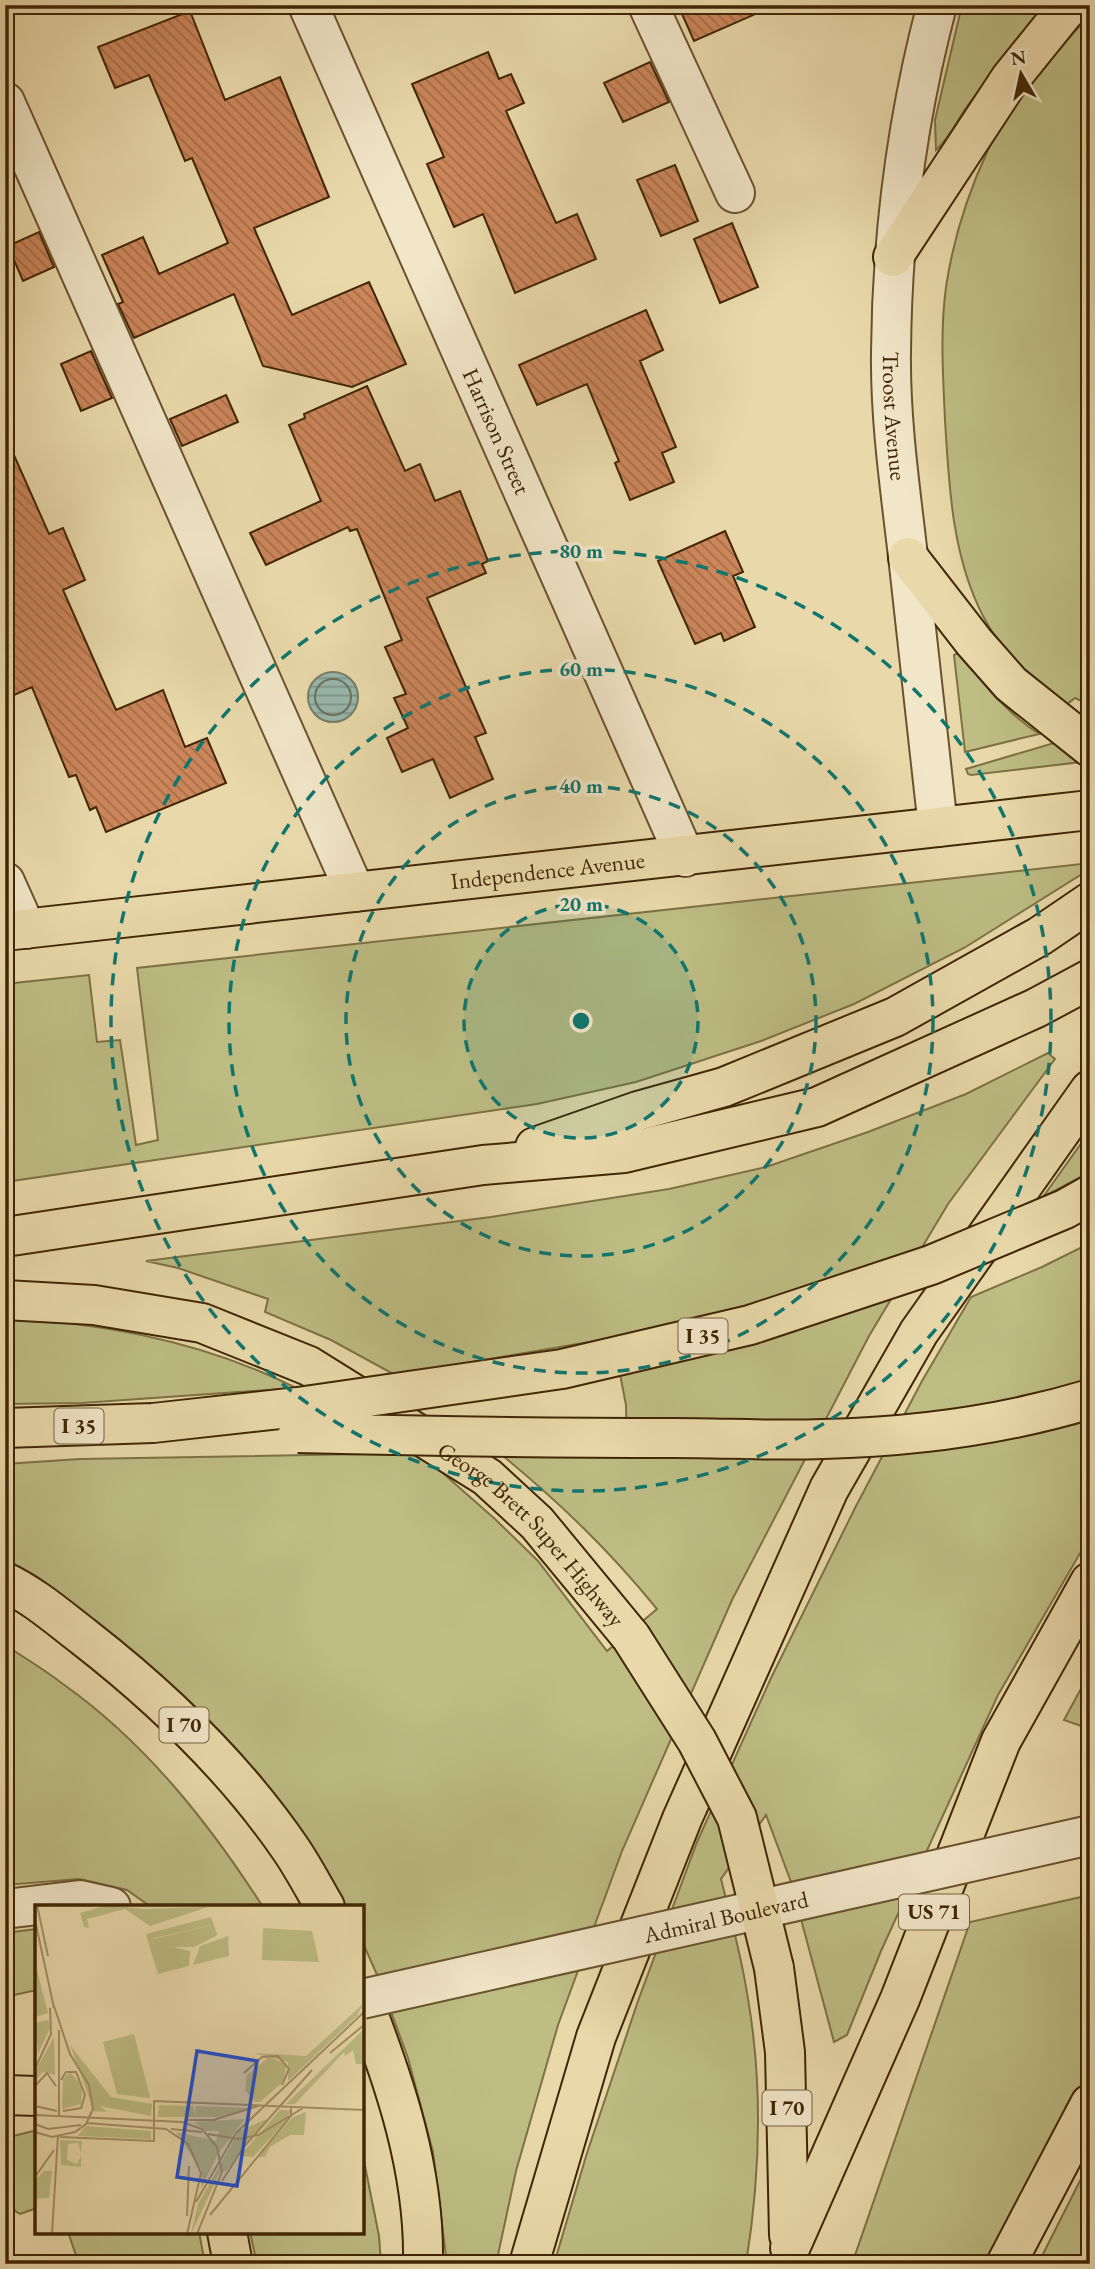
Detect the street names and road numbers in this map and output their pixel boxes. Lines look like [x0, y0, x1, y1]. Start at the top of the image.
street label: Troost Avenue [876, 352, 914, 482]
street label: Harrison Street [456, 363, 538, 500]
street label: Independence Avenue [449, 845, 646, 896]
road number: I 35 [678, 1318, 728, 1354]
road number: I 35 [55, 1408, 104, 1444]
street label: George Brett Super Highway [432, 1435, 632, 1634]
road number: I 70 [160, 1708, 208, 1742]
street label: Admiral Boulevard [640, 1884, 811, 1950]
road number: US 71 [899, 1895, 969, 1930]
road number: I 70 [762, 2090, 812, 2126]

